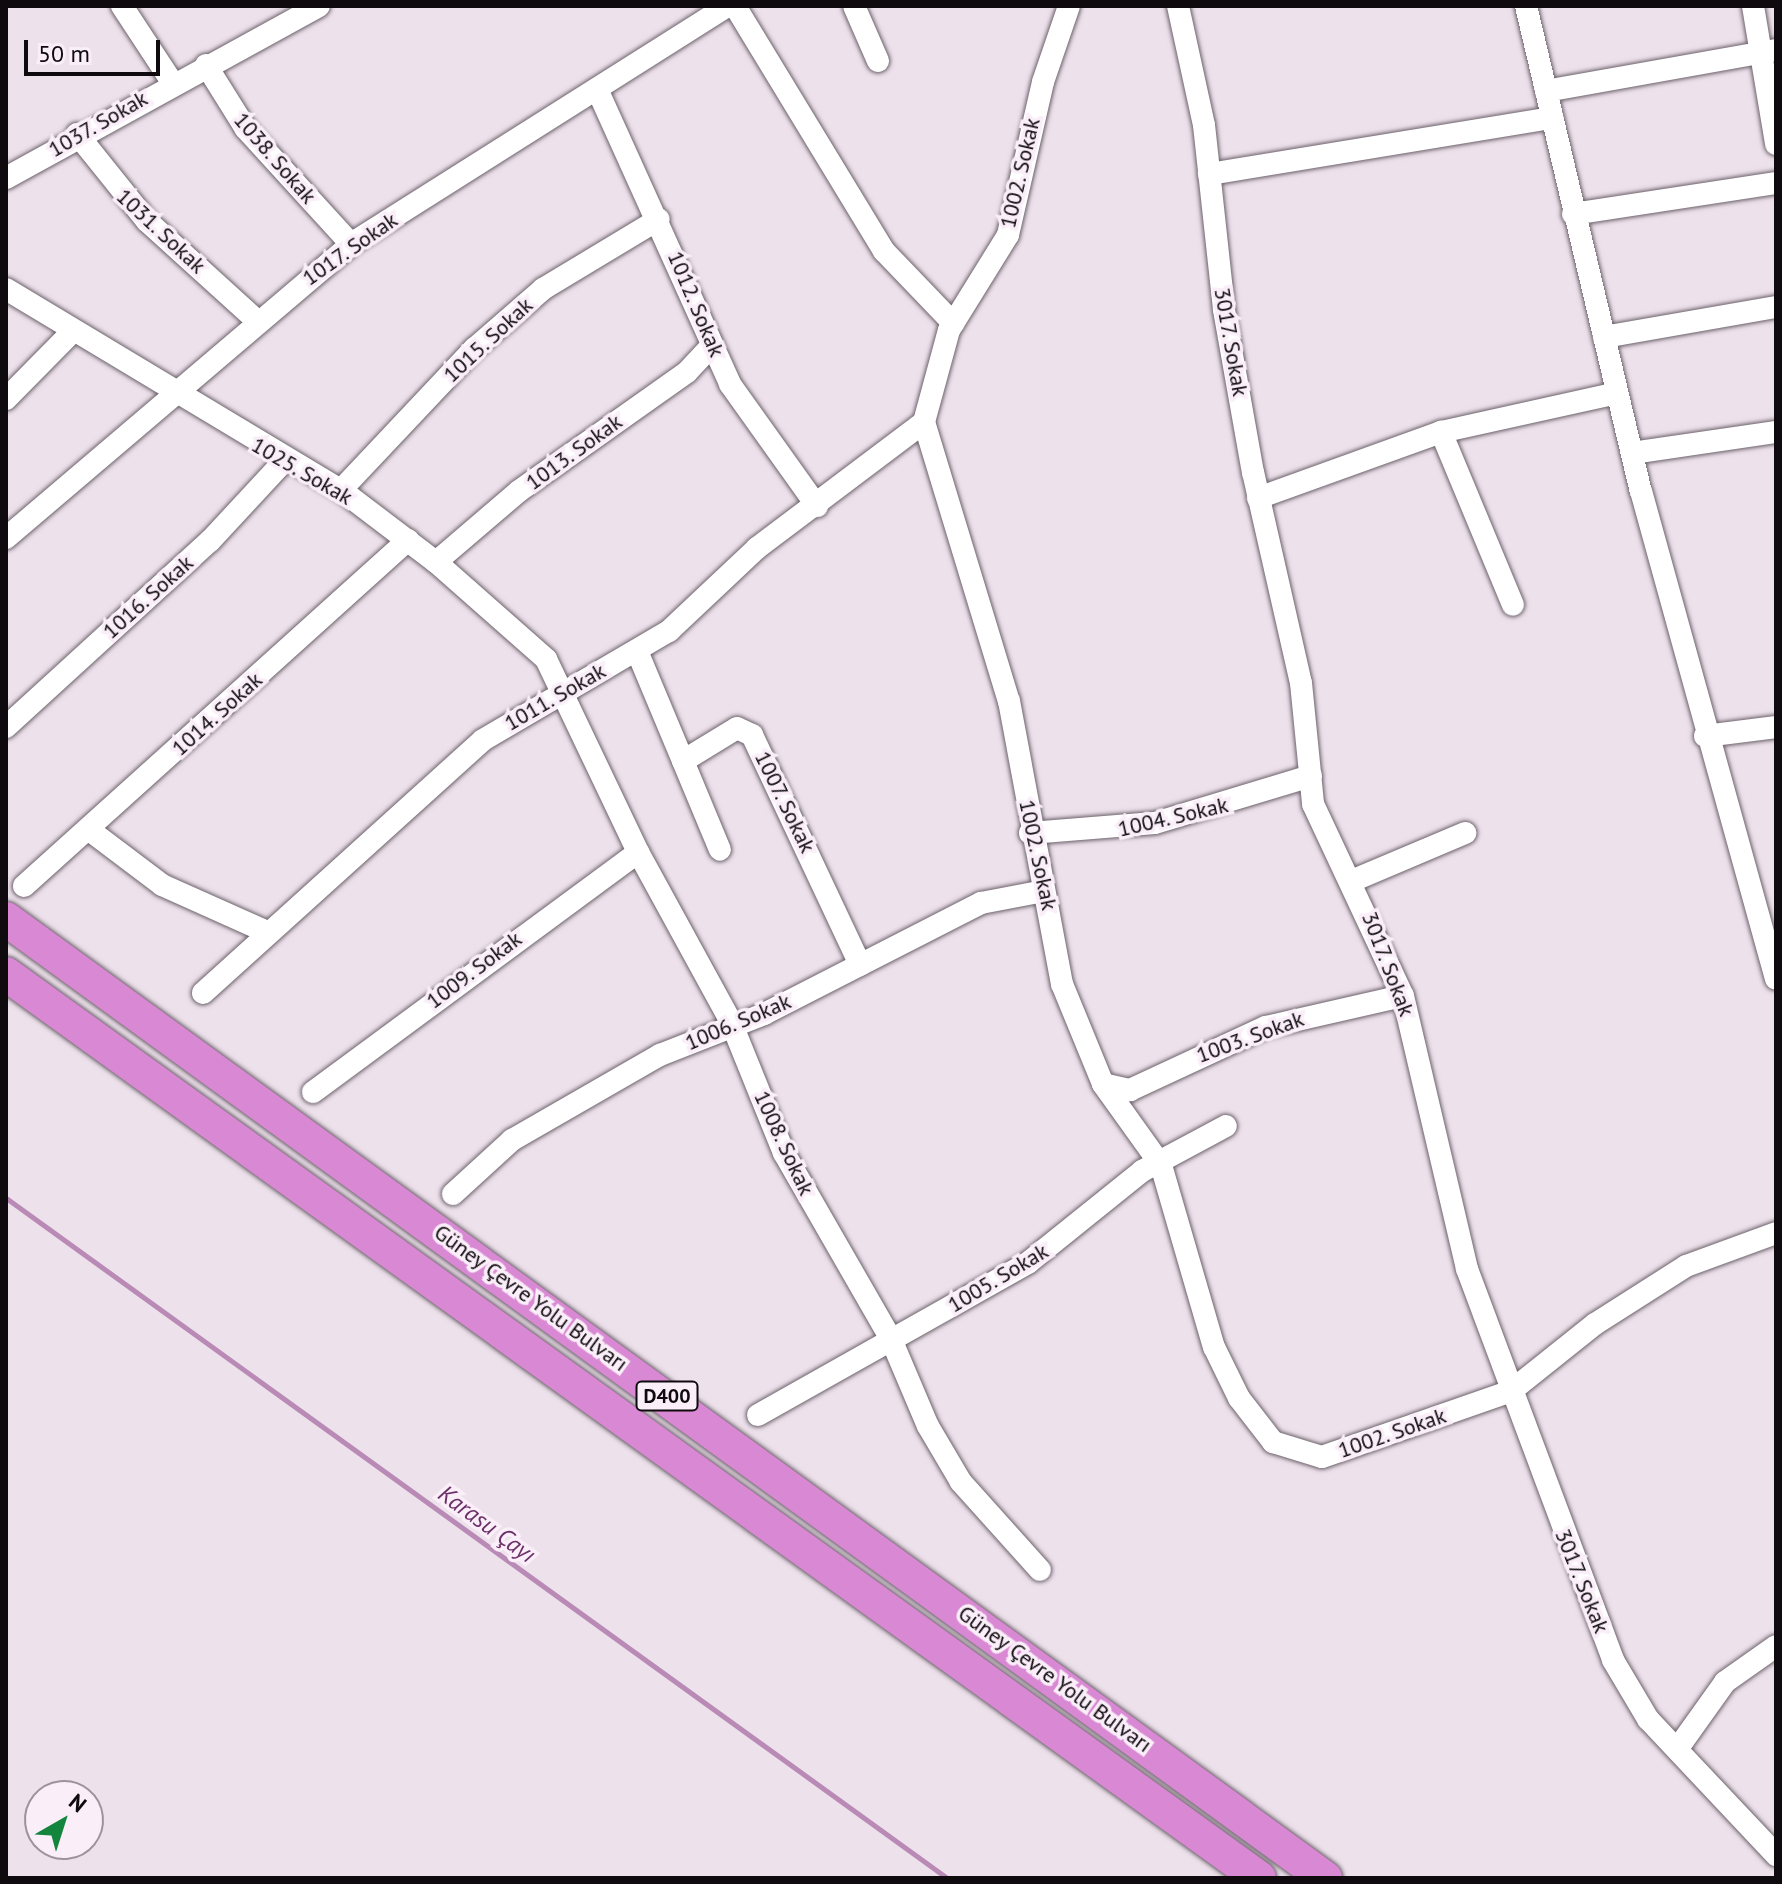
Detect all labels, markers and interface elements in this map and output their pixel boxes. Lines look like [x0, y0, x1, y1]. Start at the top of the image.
scale bar [28, 24, 164, 74]
text: 50 m [38, 38, 90, 69]
street label: 1037. Sokak [43, 85, 153, 163]
street label: 1038. Sokak [228, 106, 322, 210]
street label: 1002. Sokak [994, 114, 1046, 232]
street label: 1031. Sokak [110, 182, 212, 280]
street label: 1017. Sokak [297, 206, 403, 292]
street label: 1012. Sokak [662, 246, 730, 362]
street label: 3017. Sokak [1208, 285, 1254, 399]
street label: 1015. Sokak [437, 291, 539, 389]
street label: 1013. Sokak [520, 408, 628, 496]
street label: 1025. Sokak [246, 431, 358, 511]
street label: 1016. Sokak [97, 549, 199, 645]
street label: 1011. Sokak [499, 657, 611, 737]
street label: 1014. Sokak [166, 666, 268, 762]
street label: 1007. Sokak [749, 746, 821, 858]
street label: 1004. Sokak [1114, 791, 1232, 843]
street label: 1002. Sokak [1013, 796, 1063, 914]
street label: 3017. Sokak [1356, 907, 1420, 1021]
street label: 1009. Sokak [421, 925, 527, 1015]
street label: 1006. Sokak [680, 988, 796, 1056]
street label: 1003. Sokak [1192, 1005, 1308, 1069]
street label: 1008. Sokak [748, 1086, 820, 1200]
street label: Güney Çevre Yolu Bulvarı [429, 1219, 633, 1377]
street label: 1005. Sokak [942, 1237, 1054, 1319]
road number: D400 [635, 1380, 699, 1412]
street label: 1002. Sokak [1334, 1402, 1450, 1464]
water label: Karasu Çayı [433, 1479, 541, 1569]
street label: 3017. Sokak [1549, 1524, 1615, 1638]
street label: Güney Çevre Yolu Bulvarı [953, 1600, 1157, 1758]
north arrow [24, 1780, 104, 1860]
text: N [63, 1787, 92, 1818]

